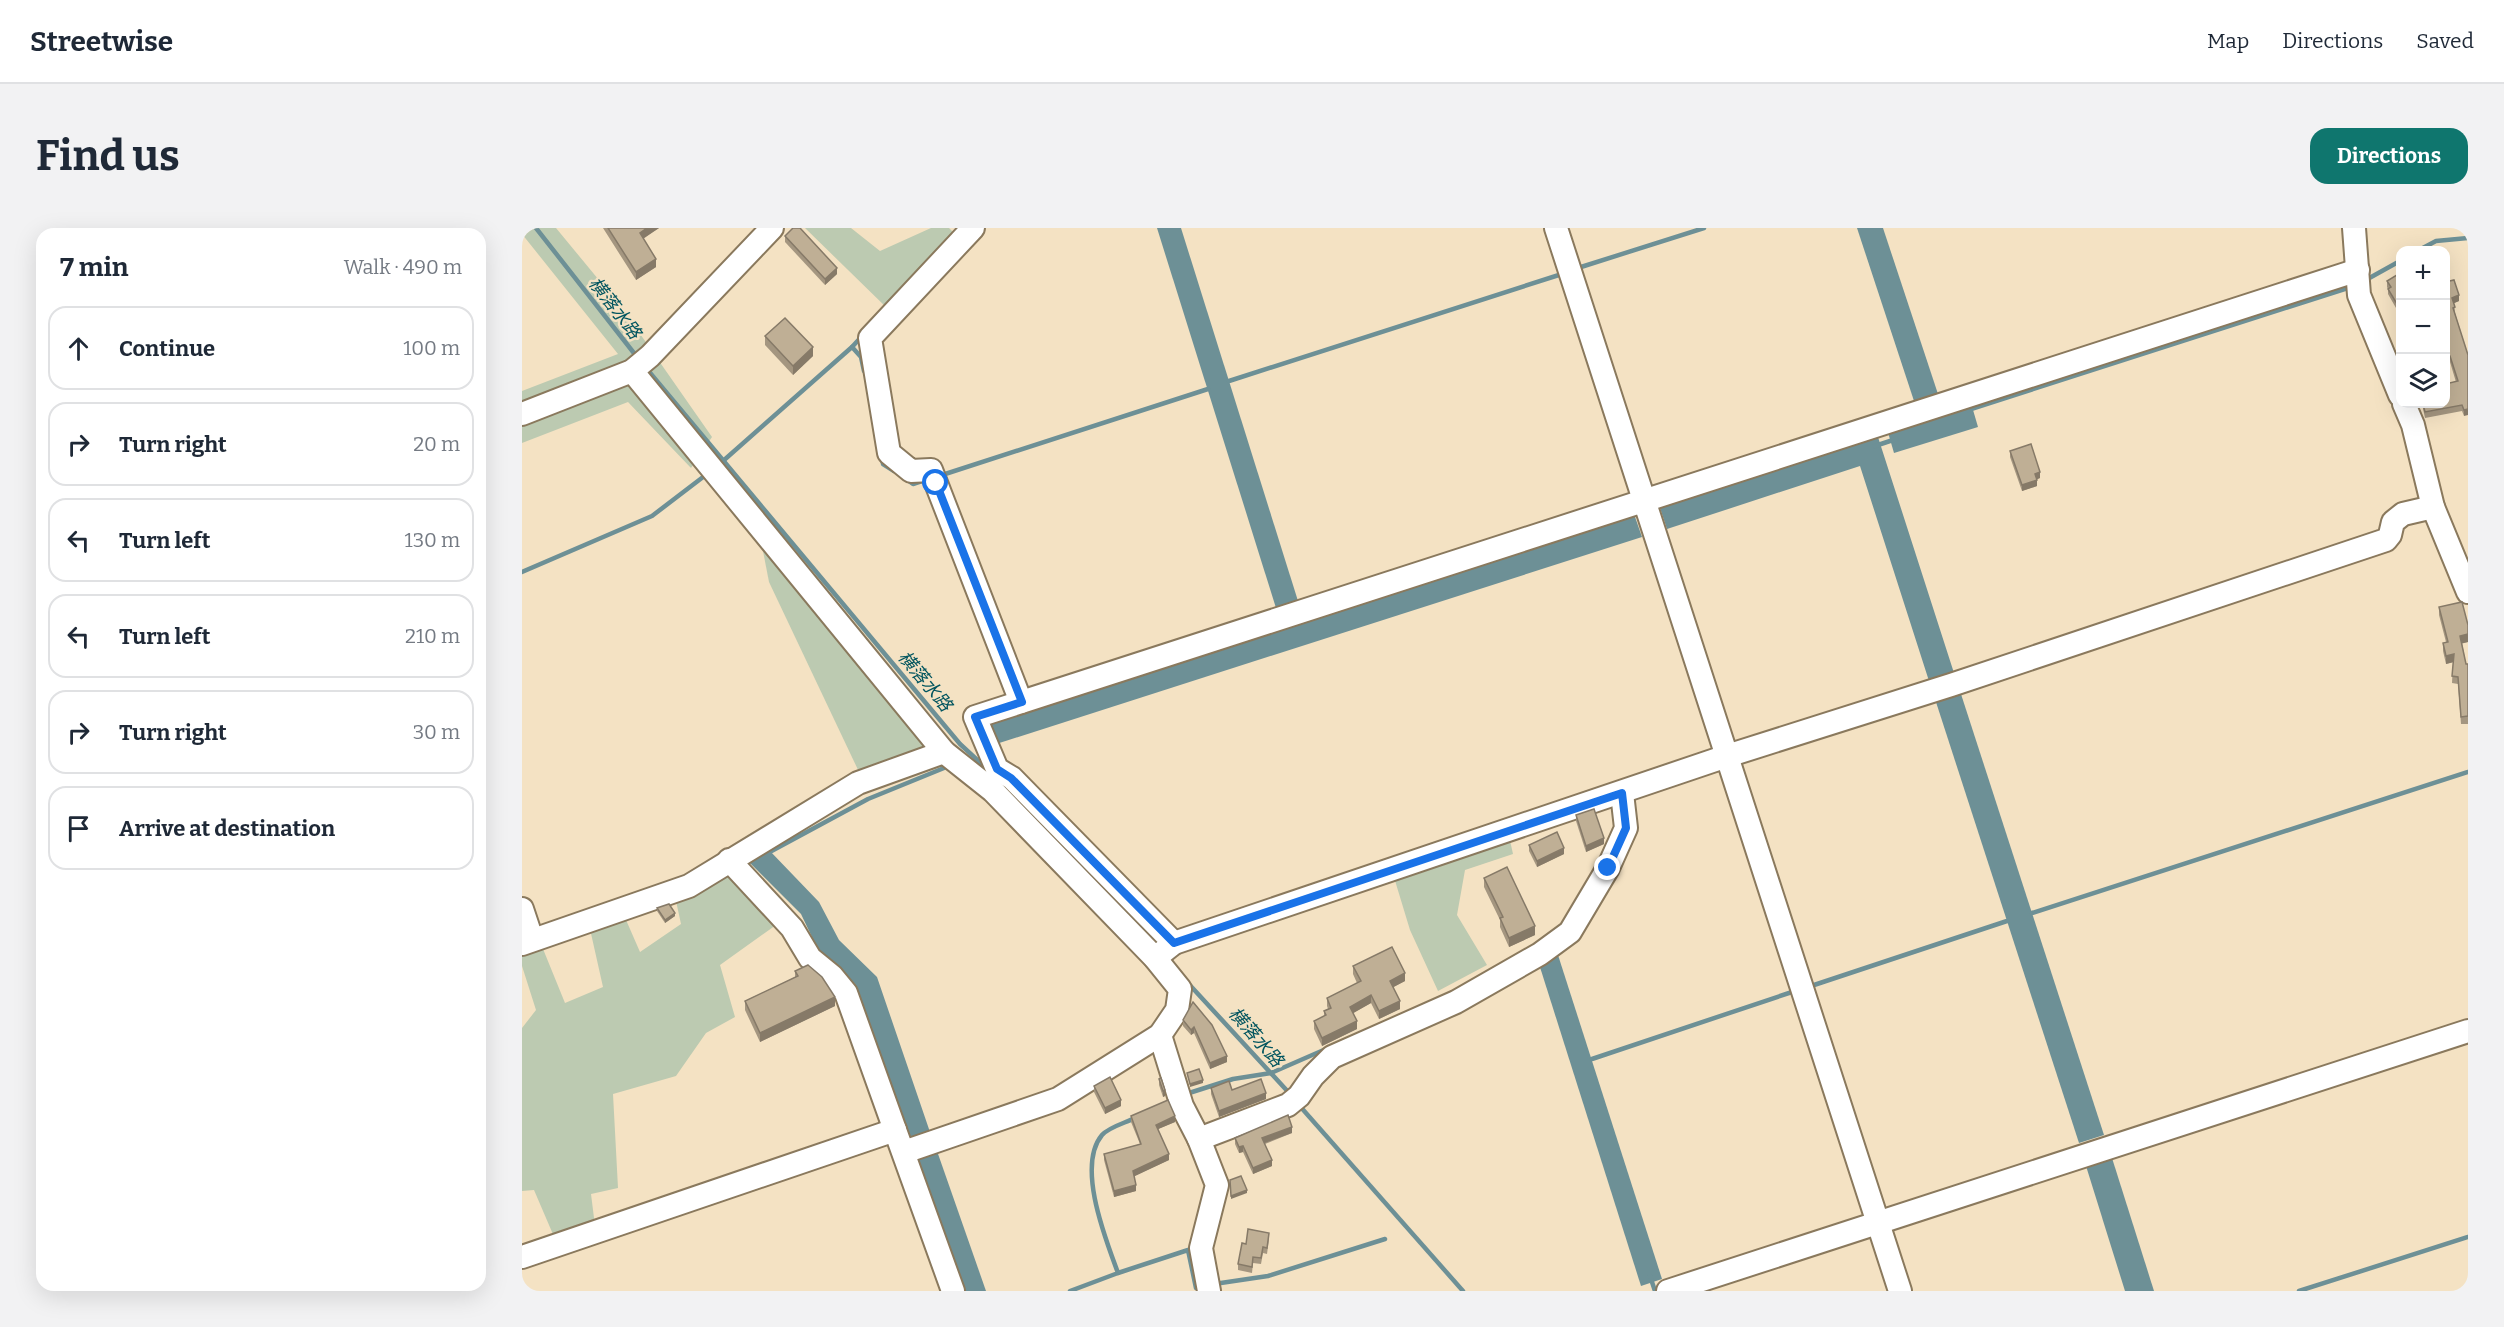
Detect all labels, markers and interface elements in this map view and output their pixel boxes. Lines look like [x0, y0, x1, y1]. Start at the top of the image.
text: Streetwise [30, 25, 173, 58]
text: Map [2207, 28, 2249, 54]
text: Directions [2282, 28, 2383, 54]
text: Saved [2416, 28, 2474, 54]
button: Directions [2310, 128, 2468, 184]
text: Find us [36, 131, 180, 181]
map controls [2396, 246, 2450, 408]
button: + [2396, 246, 2450, 300]
text: 7 min [60, 252, 128, 283]
text: Walk · 490 m [344, 255, 462, 279]
water label: 横落水路 [584, 273, 647, 345]
button: − [2396, 300, 2450, 354]
icon: ahead [62, 332, 95, 365]
text: Continue [119, 335, 215, 362]
text: 100 m [403, 336, 460, 360]
button: layers [2396, 354, 2450, 408]
icon: right [62, 428, 95, 461]
text: Turn right [119, 431, 227, 458]
text: 20 m [413, 432, 460, 456]
route start [922, 469, 948, 495]
icon: left [62, 524, 95, 557]
text: Turn left [119, 527, 211, 554]
text: 130 m [405, 528, 460, 552]
icon: left [62, 620, 95, 653]
text: Turn left [119, 623, 211, 650]
text: 210 m [405, 624, 460, 648]
water label: 横落水路 [893, 646, 958, 717]
icon: right [62, 716, 95, 749]
text: Turn right [119, 719, 227, 746]
text: 30 m [413, 720, 460, 744]
icon: arrive [62, 812, 95, 845]
text: Arrive at destination [119, 815, 335, 842]
route end [1594, 854, 1620, 880]
water label: 横落水路 [1224, 1003, 1289, 1073]

